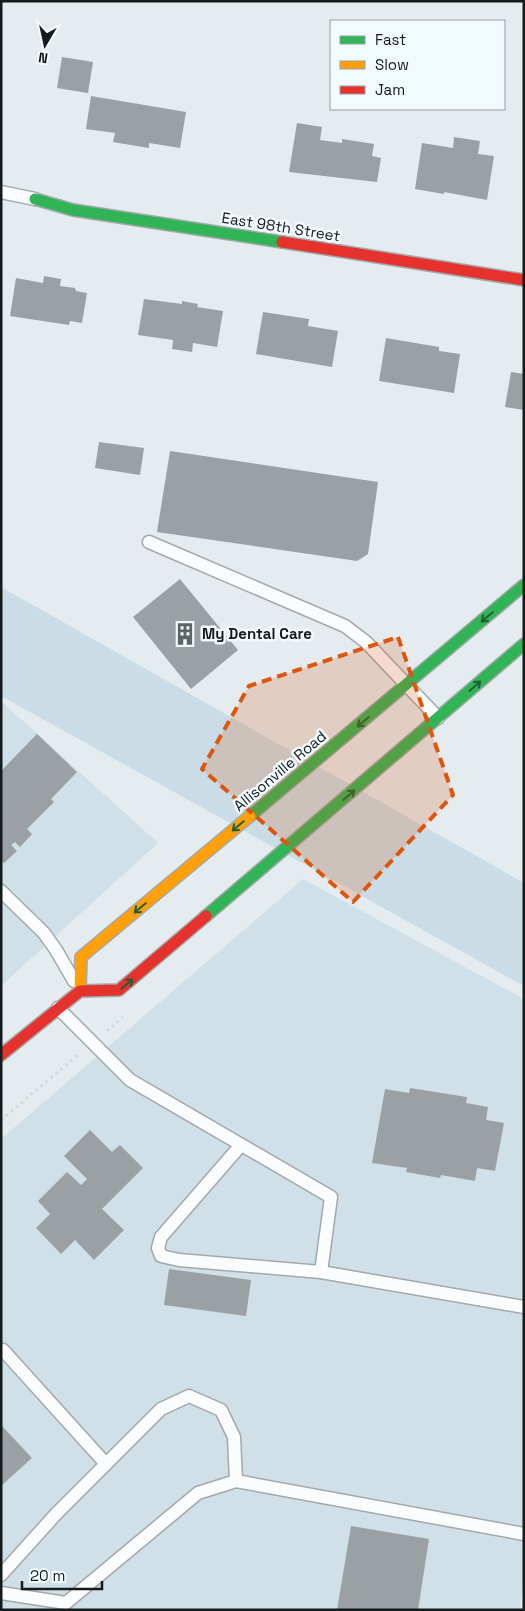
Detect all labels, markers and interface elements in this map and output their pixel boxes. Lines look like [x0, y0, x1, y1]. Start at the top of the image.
north arrow [20, 20, 70, 70]
legend [330, 20, 505, 110]
text: Fast [375, 30, 406, 49]
text: N [37, 48, 49, 67]
text: Slow [375, 55, 409, 74]
text: Jam [375, 80, 405, 99]
street label: East 98th Street [220, 208, 342, 245]
one-way arrow [480, 611, 493, 622]
building icon: My Dental Care [172, 621, 198, 647]
place label: My Dental Care [202, 624, 312, 643]
one-way arrow [469, 680, 482, 692]
one-way arrow [357, 716, 370, 727]
street label: Allisonville Road [229, 726, 330, 815]
one-way arrow [342, 789, 355, 800]
one-way arrow [232, 821, 245, 832]
one-way arrow [134, 903, 147, 914]
one-way arrow [120, 979, 133, 990]
scale bar [22, 1558, 102, 1590]
text: 20 m [30, 1566, 65, 1585]

